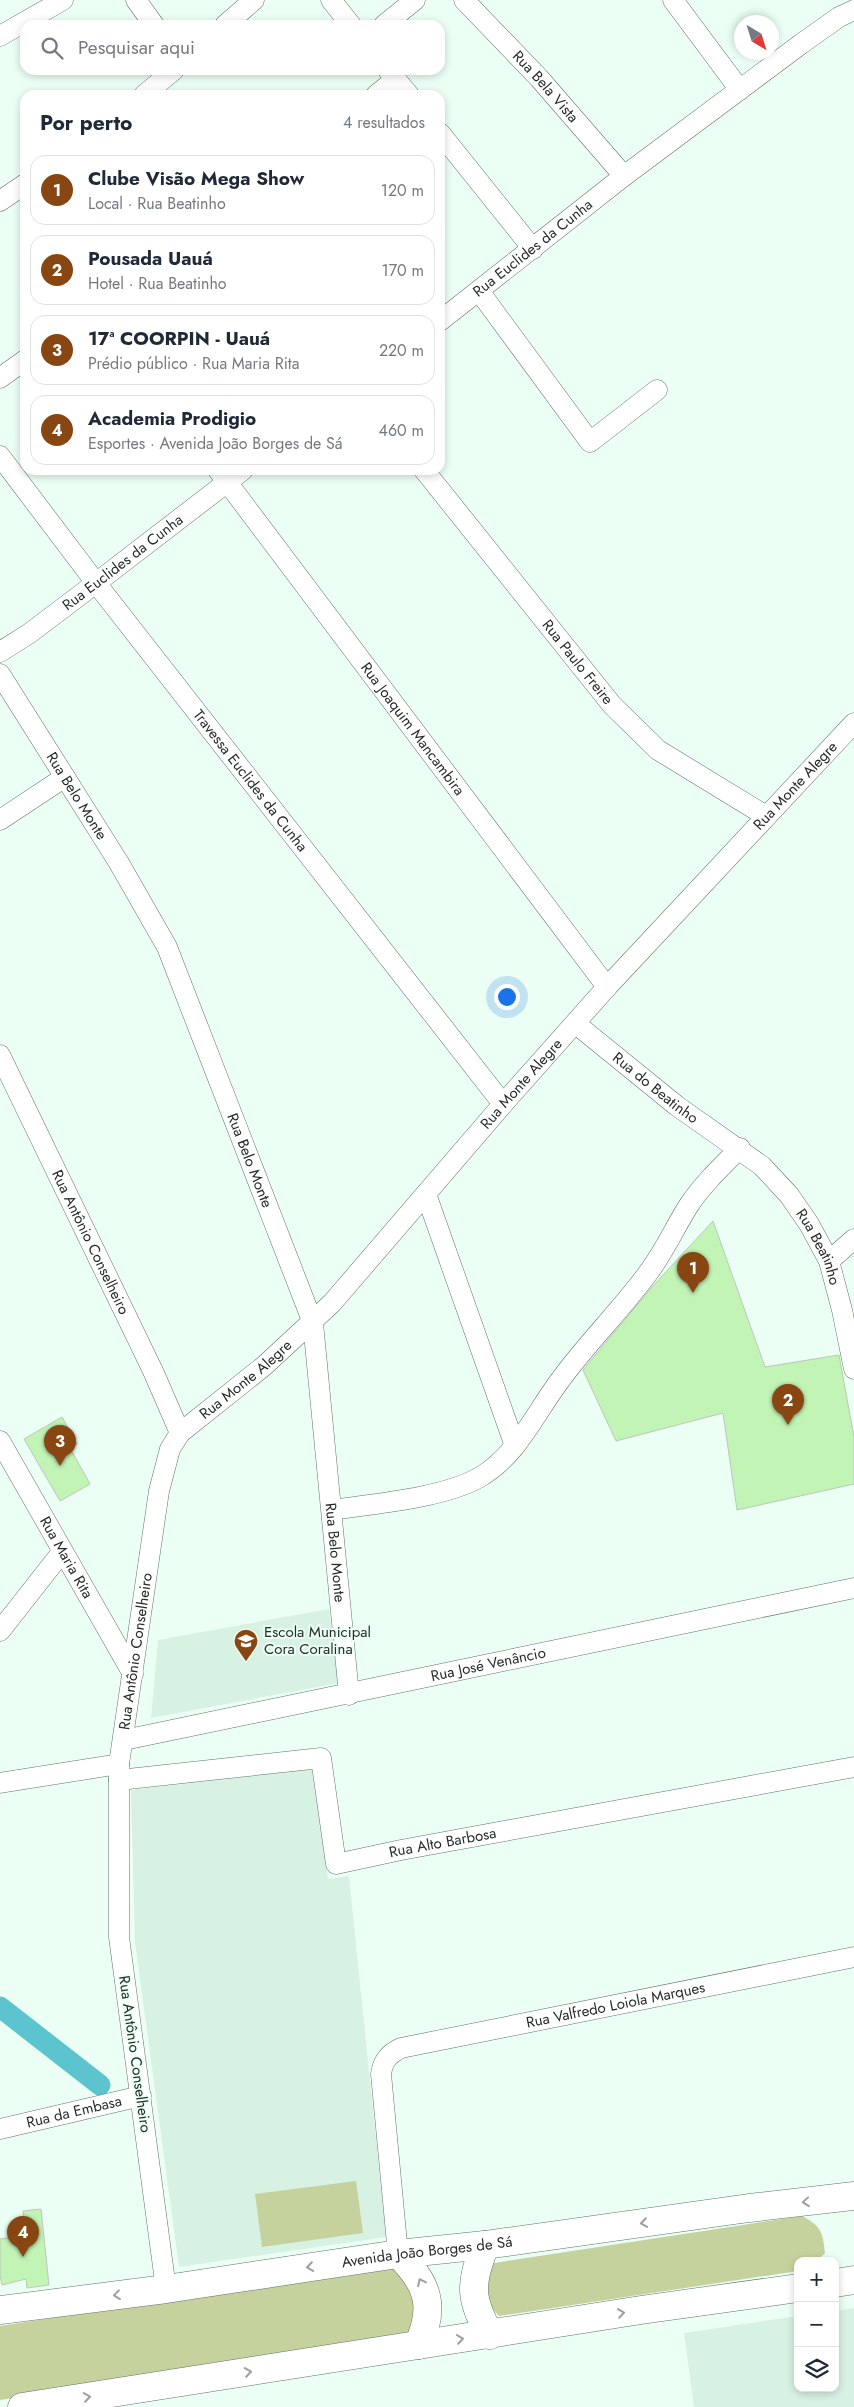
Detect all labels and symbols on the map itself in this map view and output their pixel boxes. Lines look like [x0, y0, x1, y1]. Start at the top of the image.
north arrow [734, 15, 779, 60]
street label: Rua Bela Vista [507, 46, 584, 127]
street label: Rua Euclides da Cunha [468, 194, 597, 302]
street label: Rua Euclides da Cunha [58, 509, 188, 616]
street label: Rua Paulo Freire [537, 615, 619, 710]
street label: Rua Joaquim Mancambira [355, 658, 470, 800]
street label: Travessa Euclides da Cunha [188, 705, 313, 856]
street label: Rua Monte Alegre [748, 736, 843, 835]
street label: Rua Belo Monte [41, 748, 113, 844]
your location [494, 984, 520, 1010]
street label: Rua Monte Alegre [475, 1033, 567, 1134]
street label: Rua do Beatinho [608, 1047, 703, 1129]
street label: Rua Belo Monte [222, 1110, 278, 1211]
street label: Rua Antônio Conselheiro [46, 1166, 135, 1318]
street label: Rua Beatinho [791, 1204, 846, 1287]
pin: 1 [677, 1252, 709, 1293]
street label: Rua Monte Alegre [195, 1334, 297, 1424]
pin: 2 [772, 1384, 804, 1425]
pin: 3 [44, 1425, 76, 1466]
street label: Rua Belo Monte [319, 1502, 351, 1604]
street label: Rua Maria Rita [34, 1512, 99, 1602]
street label: Rua Antônio Conselheiro [113, 1571, 158, 1731]
place label: Escola Municipal Cora Coralina [264, 1621, 371, 1660]
school or university icon: Escola Municipal Cora Coralina [233, 1628, 259, 1662]
street label: Rua José Venâncio [429, 1641, 548, 1687]
street label: Rua Alto Barbosa [387, 1822, 498, 1863]
street label: Rua Antônio Conselheiro [113, 1974, 157, 2134]
street label: Rua Valfredo Loiola Marques [524, 1976, 707, 2034]
street label: Rua da Embasa [24, 2090, 124, 2133]
one-way arrow [801, 2196, 809, 2207]
pin: 4 [7, 2216, 39, 2257]
one-way arrow [640, 2217, 648, 2228]
street label: Avenida João Borges de Sá [340, 2230, 514, 2273]
one-way arrow [306, 2262, 314, 2272]
one-way arrow [417, 2279, 427, 2288]
one-way arrow [113, 2289, 121, 2300]
one-way arrow [616, 2309, 625, 2319]
one-way arrow [457, 2334, 465, 2345]
one-way arrow [243, 2367, 252, 2377]
one-way arrow [83, 2392, 92, 2402]

